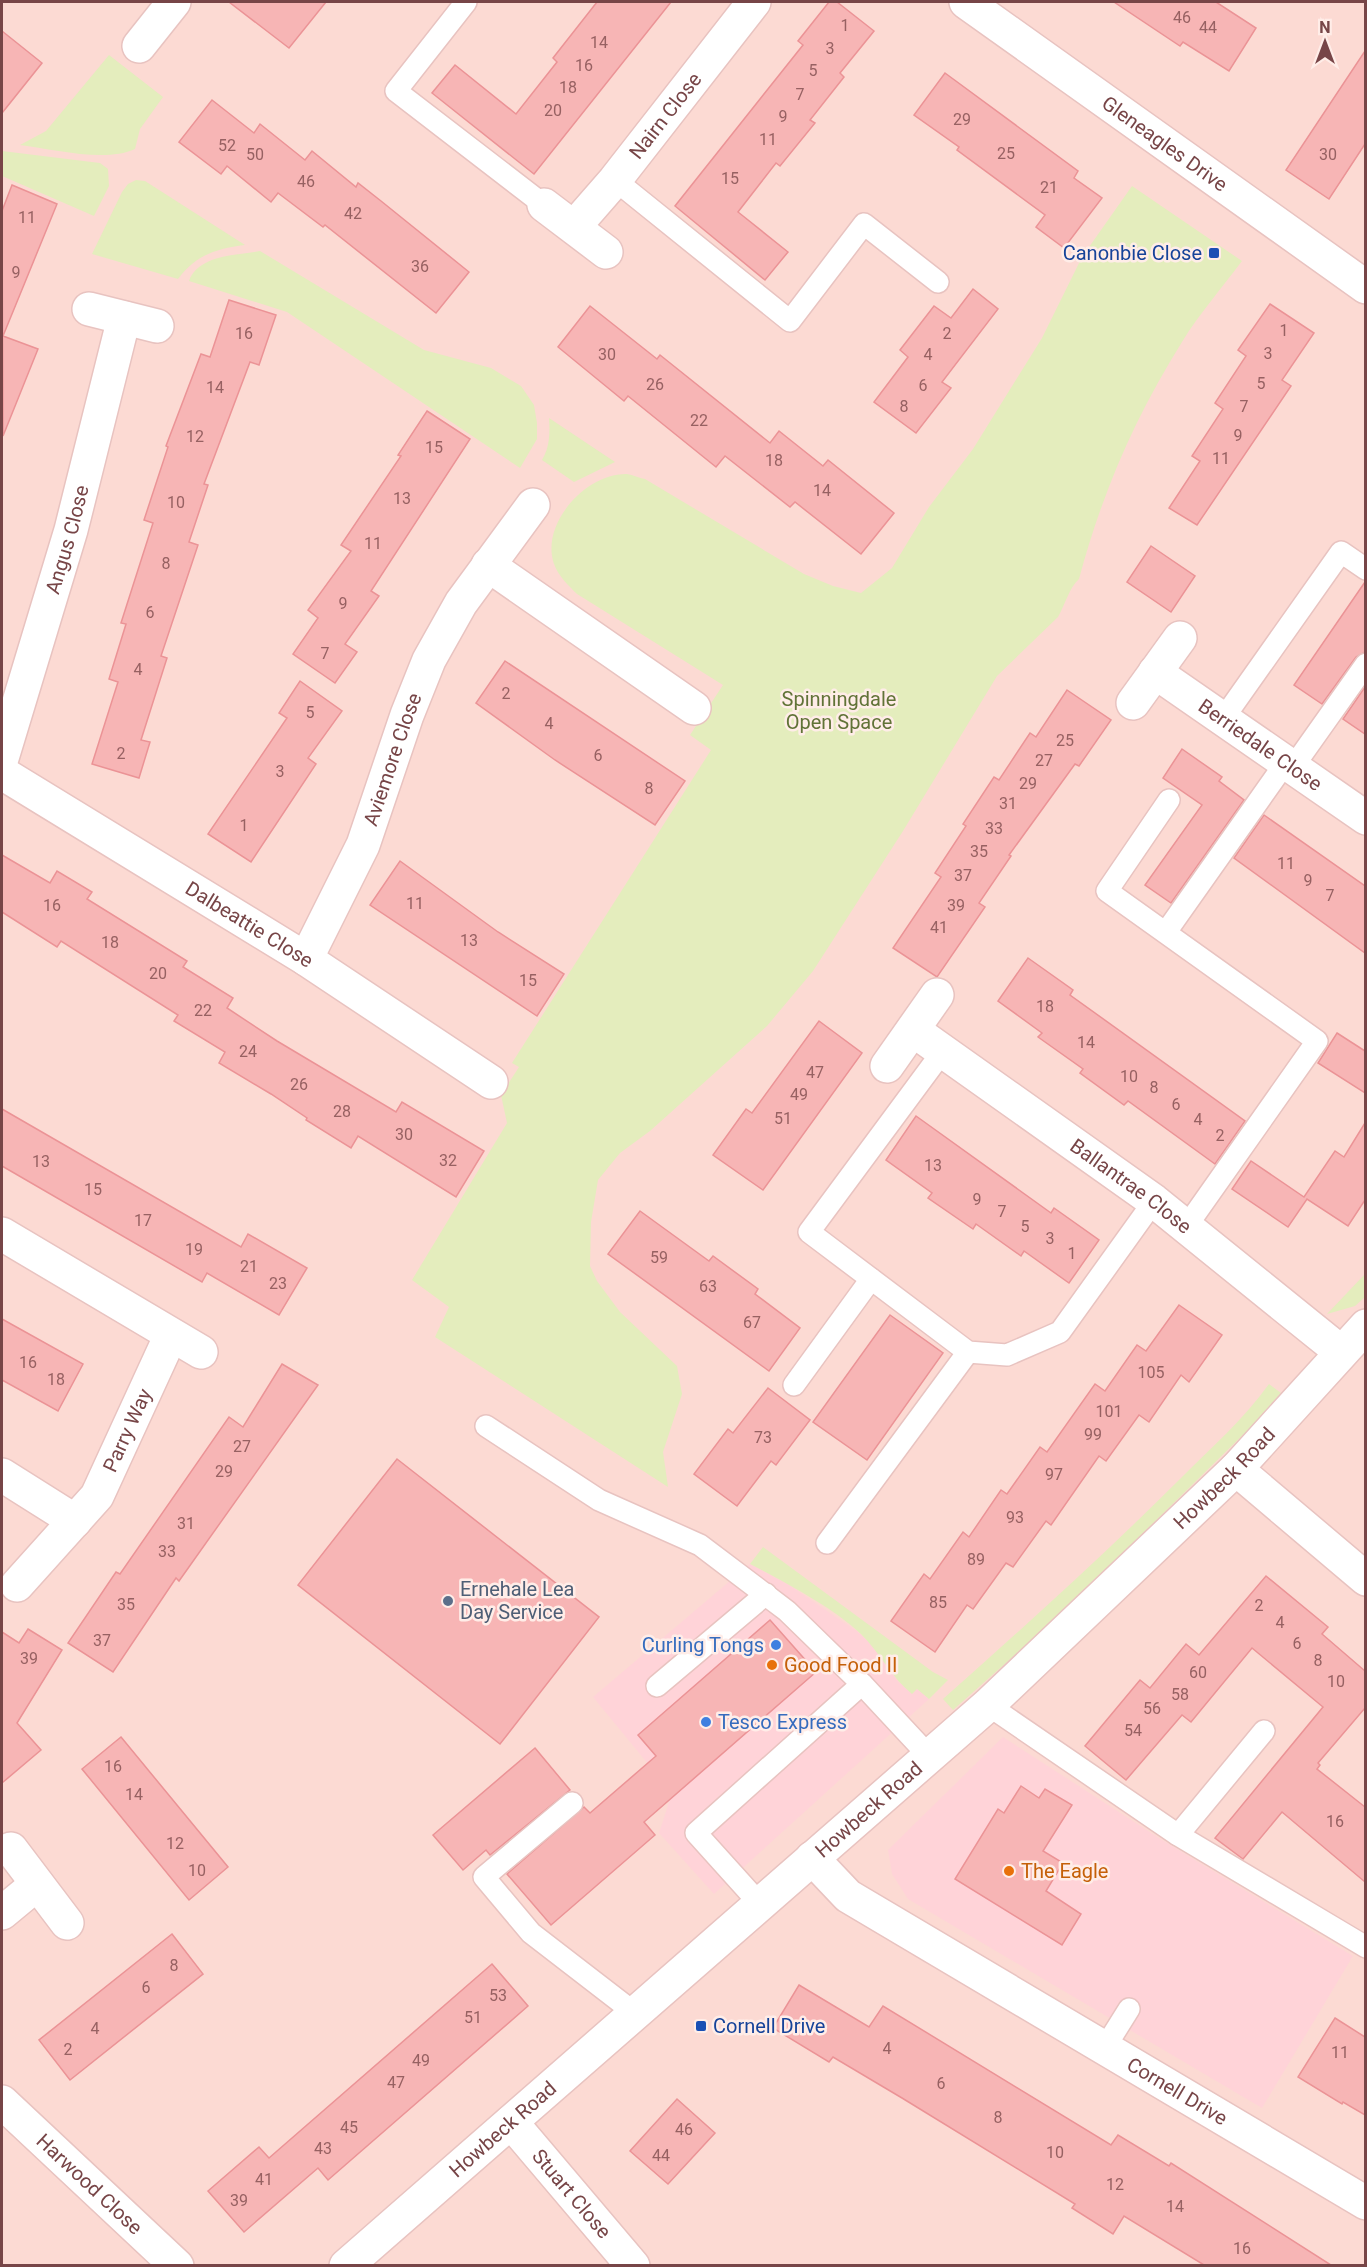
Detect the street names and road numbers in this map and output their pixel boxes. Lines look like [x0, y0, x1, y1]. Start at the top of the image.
street label: Nairn Close [624, 68, 706, 164]
street label: Gleneagles Drive [1097, 91, 1232, 196]
street label: Angus Close [40, 483, 94, 597]
street label: Aviemore Close [358, 689, 427, 829]
street label: Berriedale Close [1194, 694, 1327, 796]
street label: Dalbeattie Close [181, 876, 318, 972]
street label: Ballantrae Close [1066, 1133, 1196, 1239]
street label: Parry Way [98, 1384, 157, 1476]
street label: Howbeck Road [1168, 1422, 1280, 1534]
street label: Howbeck Road [810, 1756, 927, 1862]
street label: Cornell Drive [1123, 2052, 1232, 2130]
street label: Howbeck Road [444, 2076, 561, 2182]
street label: Harwood Close [32, 2129, 148, 2239]
street label: Stuart Close [527, 2144, 616, 2243]

